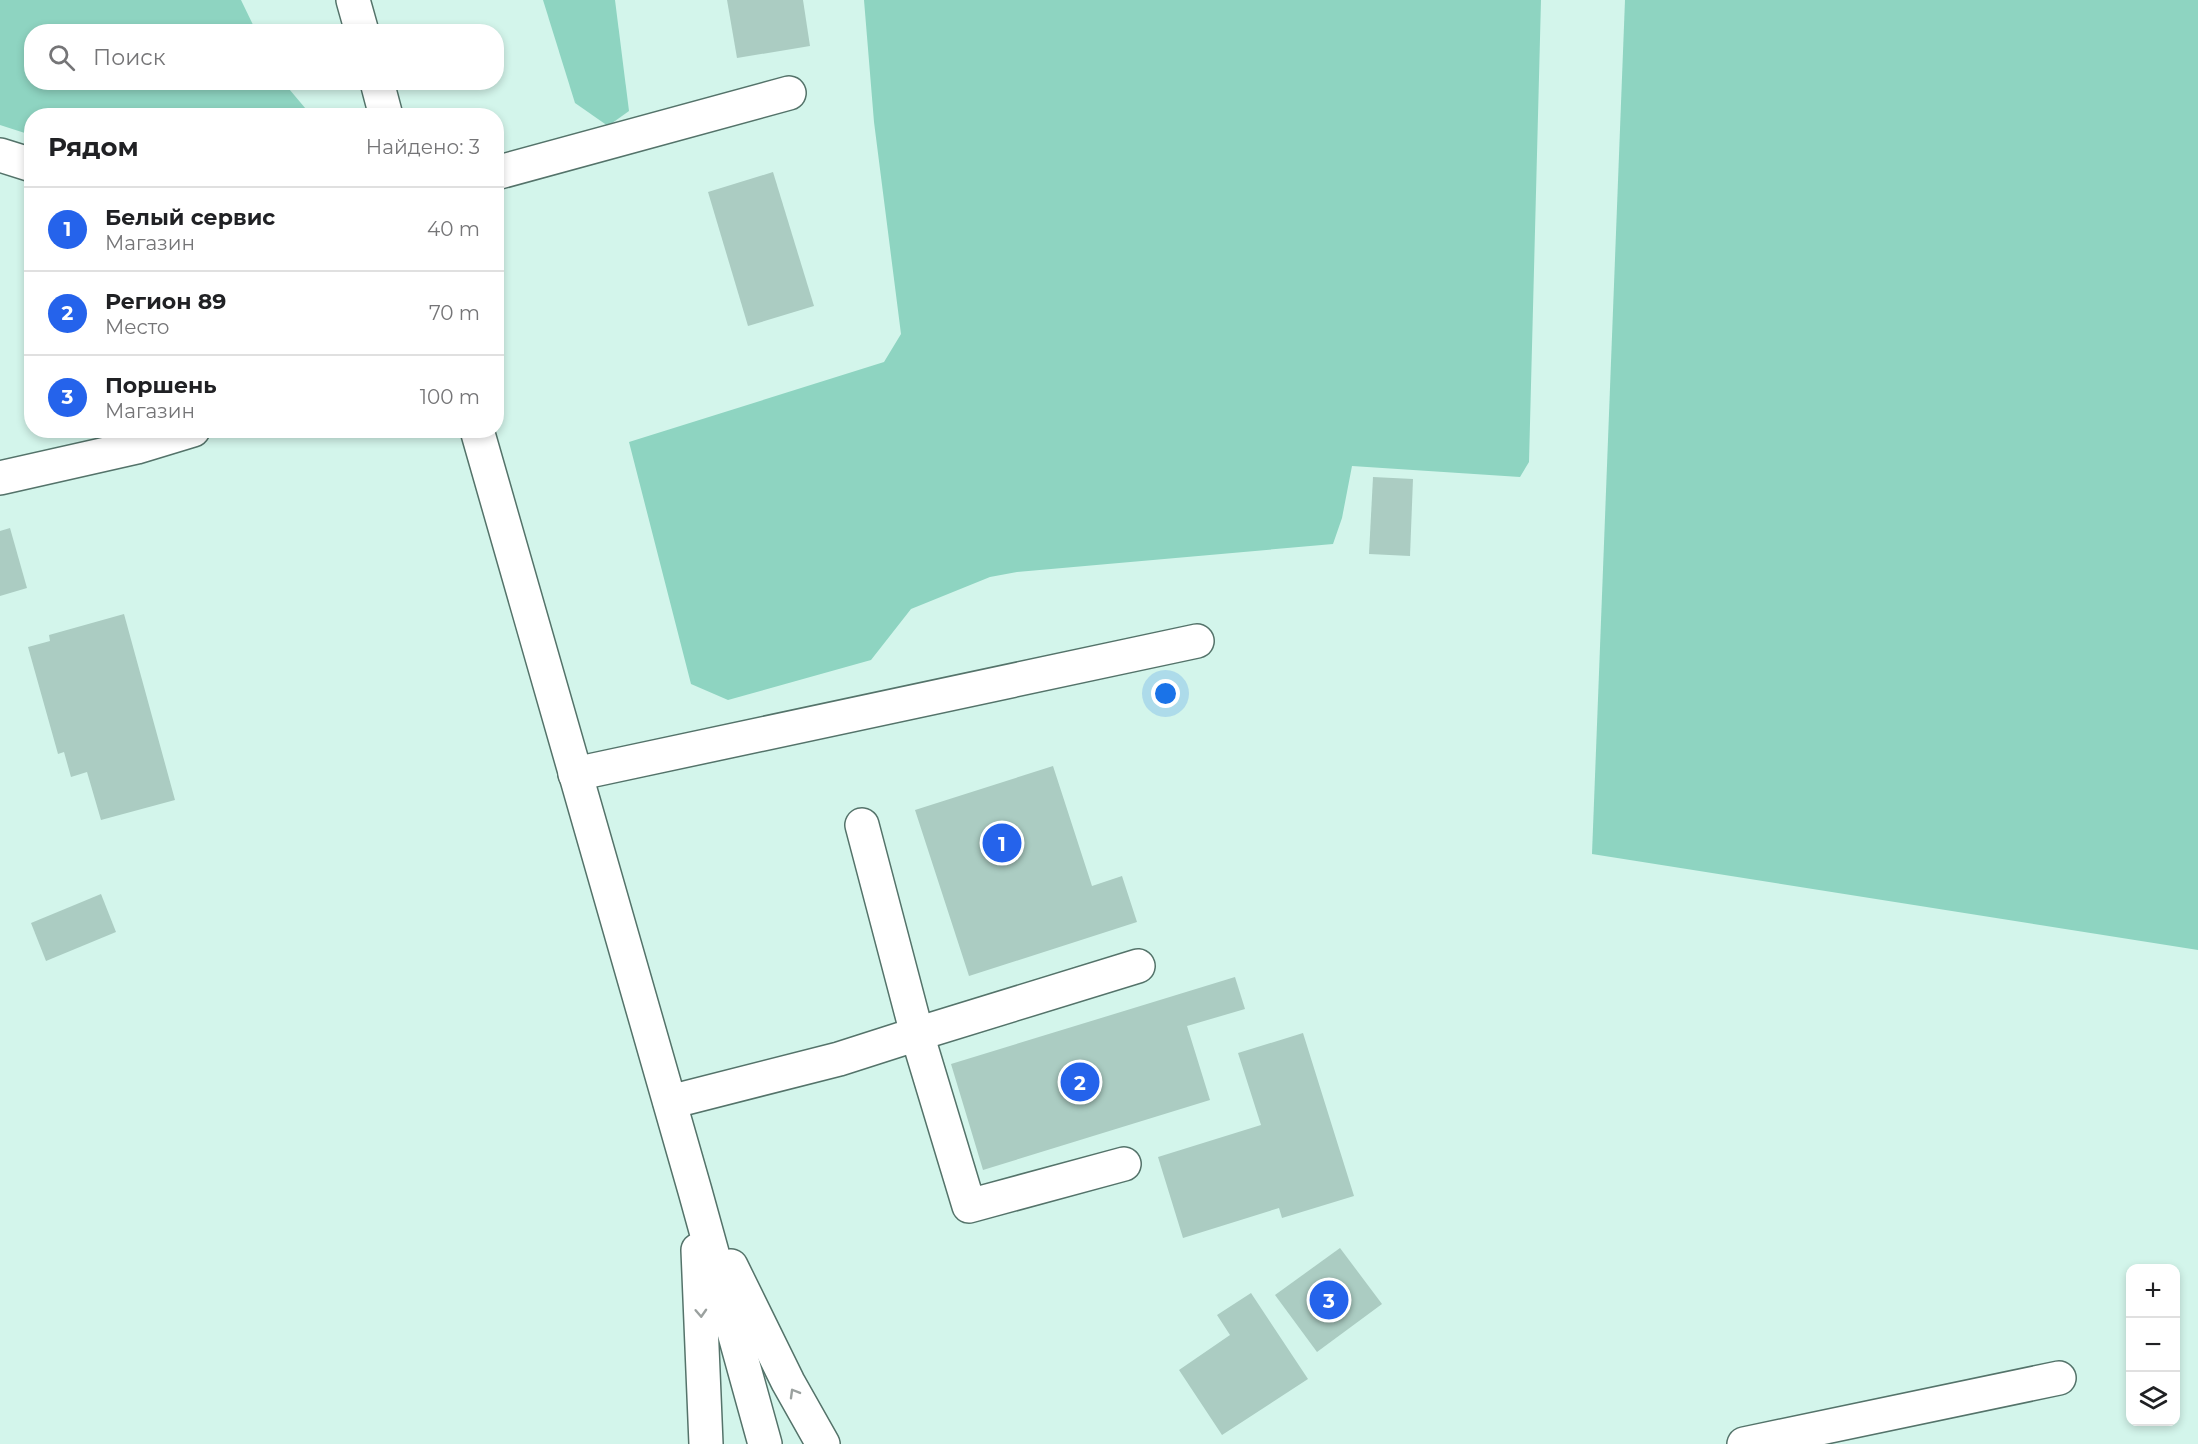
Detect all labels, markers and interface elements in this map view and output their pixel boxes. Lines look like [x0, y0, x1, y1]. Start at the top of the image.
search box [24, 24, 504, 90]
icon: search [45, 41, 78, 74]
text: Поиск [93, 44, 165, 71]
text: Рядом [48, 131, 139, 163]
text: Найдено: 3 [366, 135, 480, 159]
text: Белый сервис [105, 204, 275, 231]
text: 1 [64, 217, 71, 241]
text: 40 m [427, 217, 480, 241]
text: Магазин [105, 231, 195, 255]
text: Регион 89 [105, 288, 226, 315]
text: 2 [62, 301, 73, 325]
text: 70 m [429, 301, 480, 325]
text: Место [105, 315, 169, 339]
text: Поршень [105, 372, 217, 399]
text: 3 [62, 385, 73, 409]
text: 100 m [420, 385, 480, 409]
text: Магазин [105, 399, 195, 423]
your location [1151, 679, 1180, 708]
pin: 1 [982, 820, 1022, 866]
pin: 2 [1060, 1060, 1100, 1104]
map controls [2126, 1264, 2180, 1426]
button: + [2126, 1264, 2180, 1318]
pin: 3 [1310, 1278, 1348, 1322]
one-way arrow [694, 1308, 707, 1317]
button: − [2126, 1318, 2180, 1372]
button: layers [2126, 1372, 2180, 1426]
one-way arrow [790, 1389, 801, 1399]

